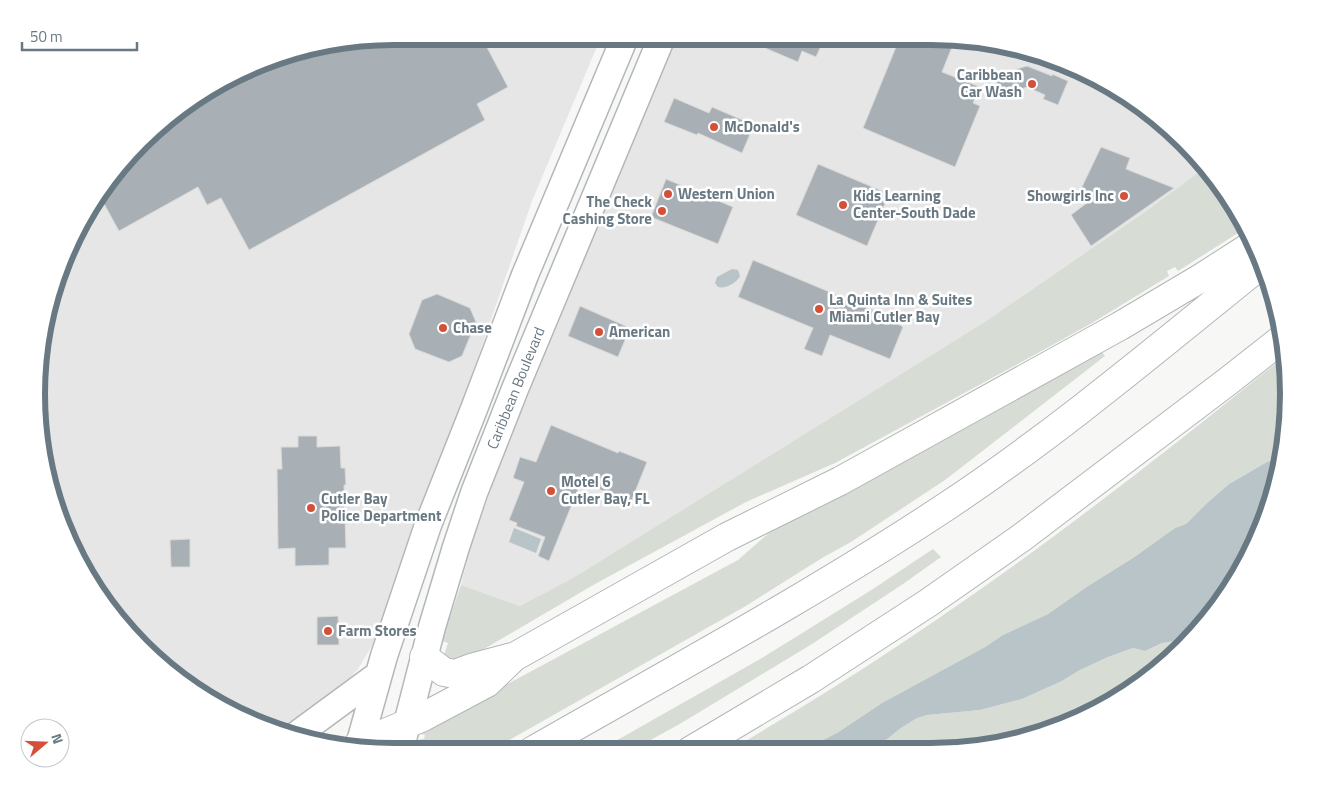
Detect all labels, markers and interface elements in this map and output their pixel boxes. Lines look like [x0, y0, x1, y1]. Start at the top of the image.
scale bar [22, 20, 138, 52]
text: 50 m [30, 25, 63, 48]
place label: Caribbean Car Wash [957, 63, 1022, 103]
marker: Caribbean Car Wash [1026, 78, 1038, 90]
place label: McDonald's [724, 115, 800, 138]
marker: McDonald's [708, 121, 720, 133]
place label: Western Union [678, 182, 775, 205]
place label: Kids Learning Center-South Dade [853, 184, 976, 224]
place label: Showgirls Inc [1027, 184, 1114, 207]
marker: Western Union [662, 188, 674, 200]
place label: The Check Cashing Store [563, 190, 652, 230]
marker: Showgirls Inc [1118, 190, 1130, 202]
marker: Kids Learning Center-South Dade [837, 199, 849, 211]
marker: The Check Cashing Store [656, 205, 668, 217]
place label: La Quinta Inn & Suites Miami Cutler Bay [829, 288, 972, 328]
marker: La Quinta Inn & Suites Miami Cutler Bay [813, 303, 825, 315]
place label: Chase [453, 316, 492, 339]
place label: American [609, 320, 670, 343]
marker: Chase [437, 322, 449, 334]
street label: Caribbean Boulevard [481, 323, 551, 452]
marker: American [593, 326, 605, 338]
place label: Motel 6 Cutler Bay, FL [561, 470, 650, 510]
marker: Motel 6 Cutler Bay, FL [545, 485, 557, 497]
place label: Cutler Bay Police Department [321, 487, 442, 527]
marker: Cutler Bay Police Department [305, 502, 317, 514]
place label: Farm Stores [338, 619, 417, 642]
marker: Farm Stores [322, 625, 334, 637]
north arrow [20, 718, 70, 768]
text: N [46, 731, 69, 747]

